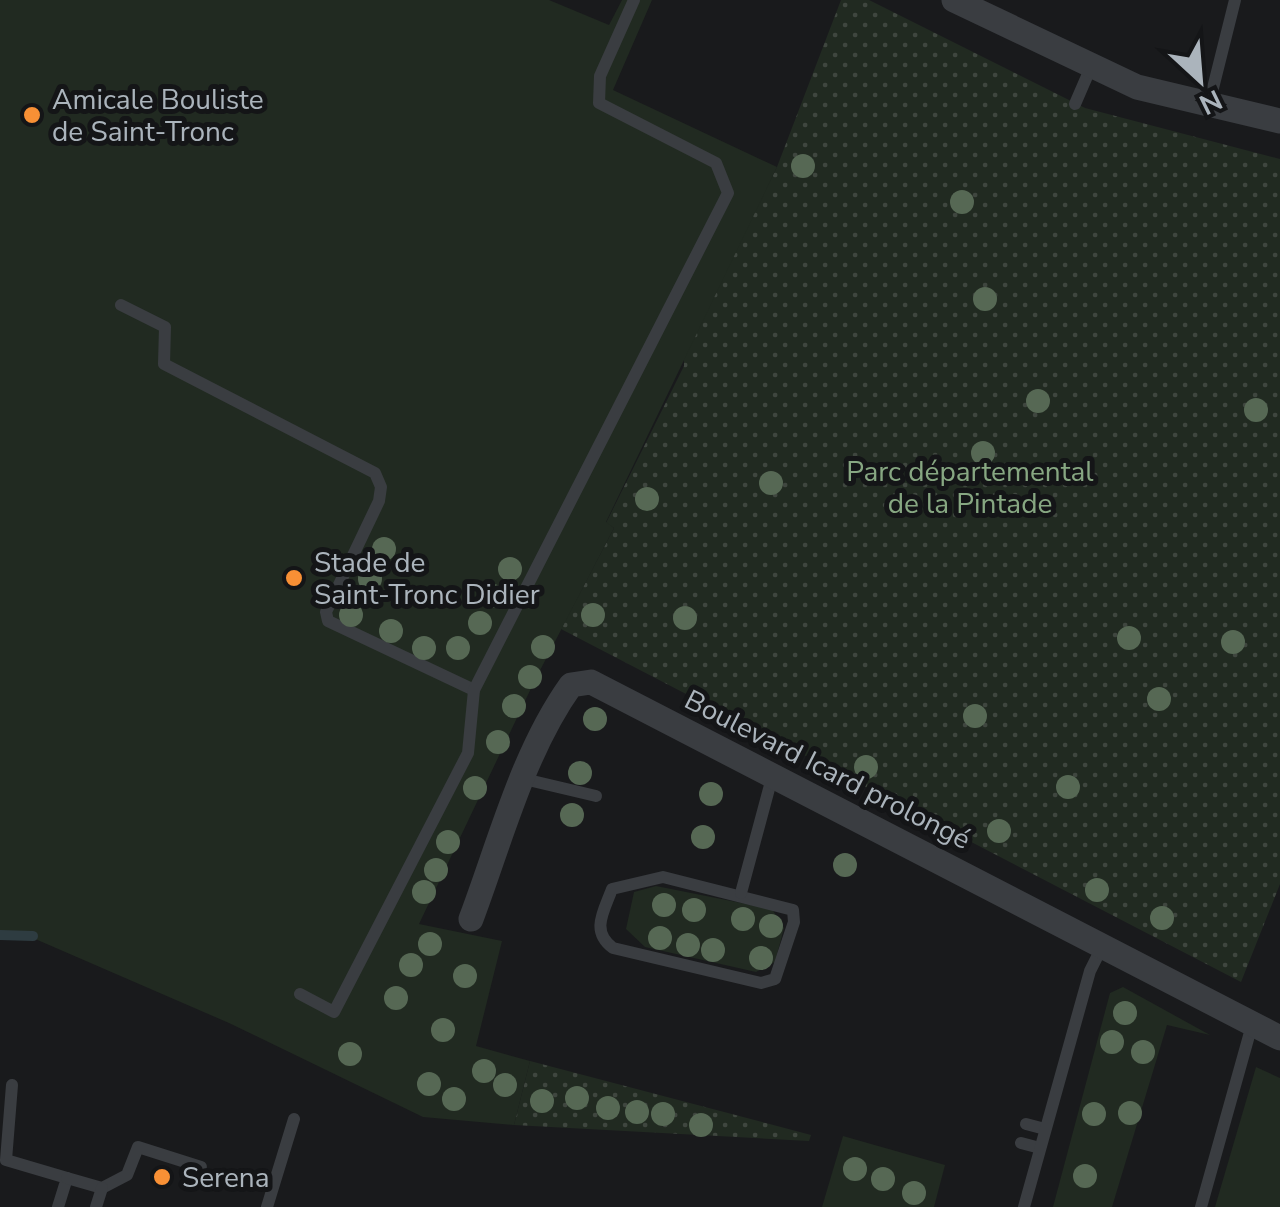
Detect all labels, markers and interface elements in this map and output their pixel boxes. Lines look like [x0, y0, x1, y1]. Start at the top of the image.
north arrow [1150, 30, 1250, 130]
text: N [1193, 80, 1228, 123]
place label: Amicale Bouliste de Saint-Tronc [52, 81, 264, 151]
marker: Amicale Bouliste de Saint-Tronc [21, 104, 43, 126]
park label: Parc départemental de la Pintade [846, 453, 1094, 523]
place label: Stade de Saint-Tronc Didier [314, 544, 540, 614]
marker: Stade de Saint-Tronc Didier [283, 567, 305, 589]
street label: Boulevard Icard prolongé [678, 681, 977, 859]
place label: Serena [182, 1159, 270, 1197]
marker: Serena [151, 1166, 173, 1188]

